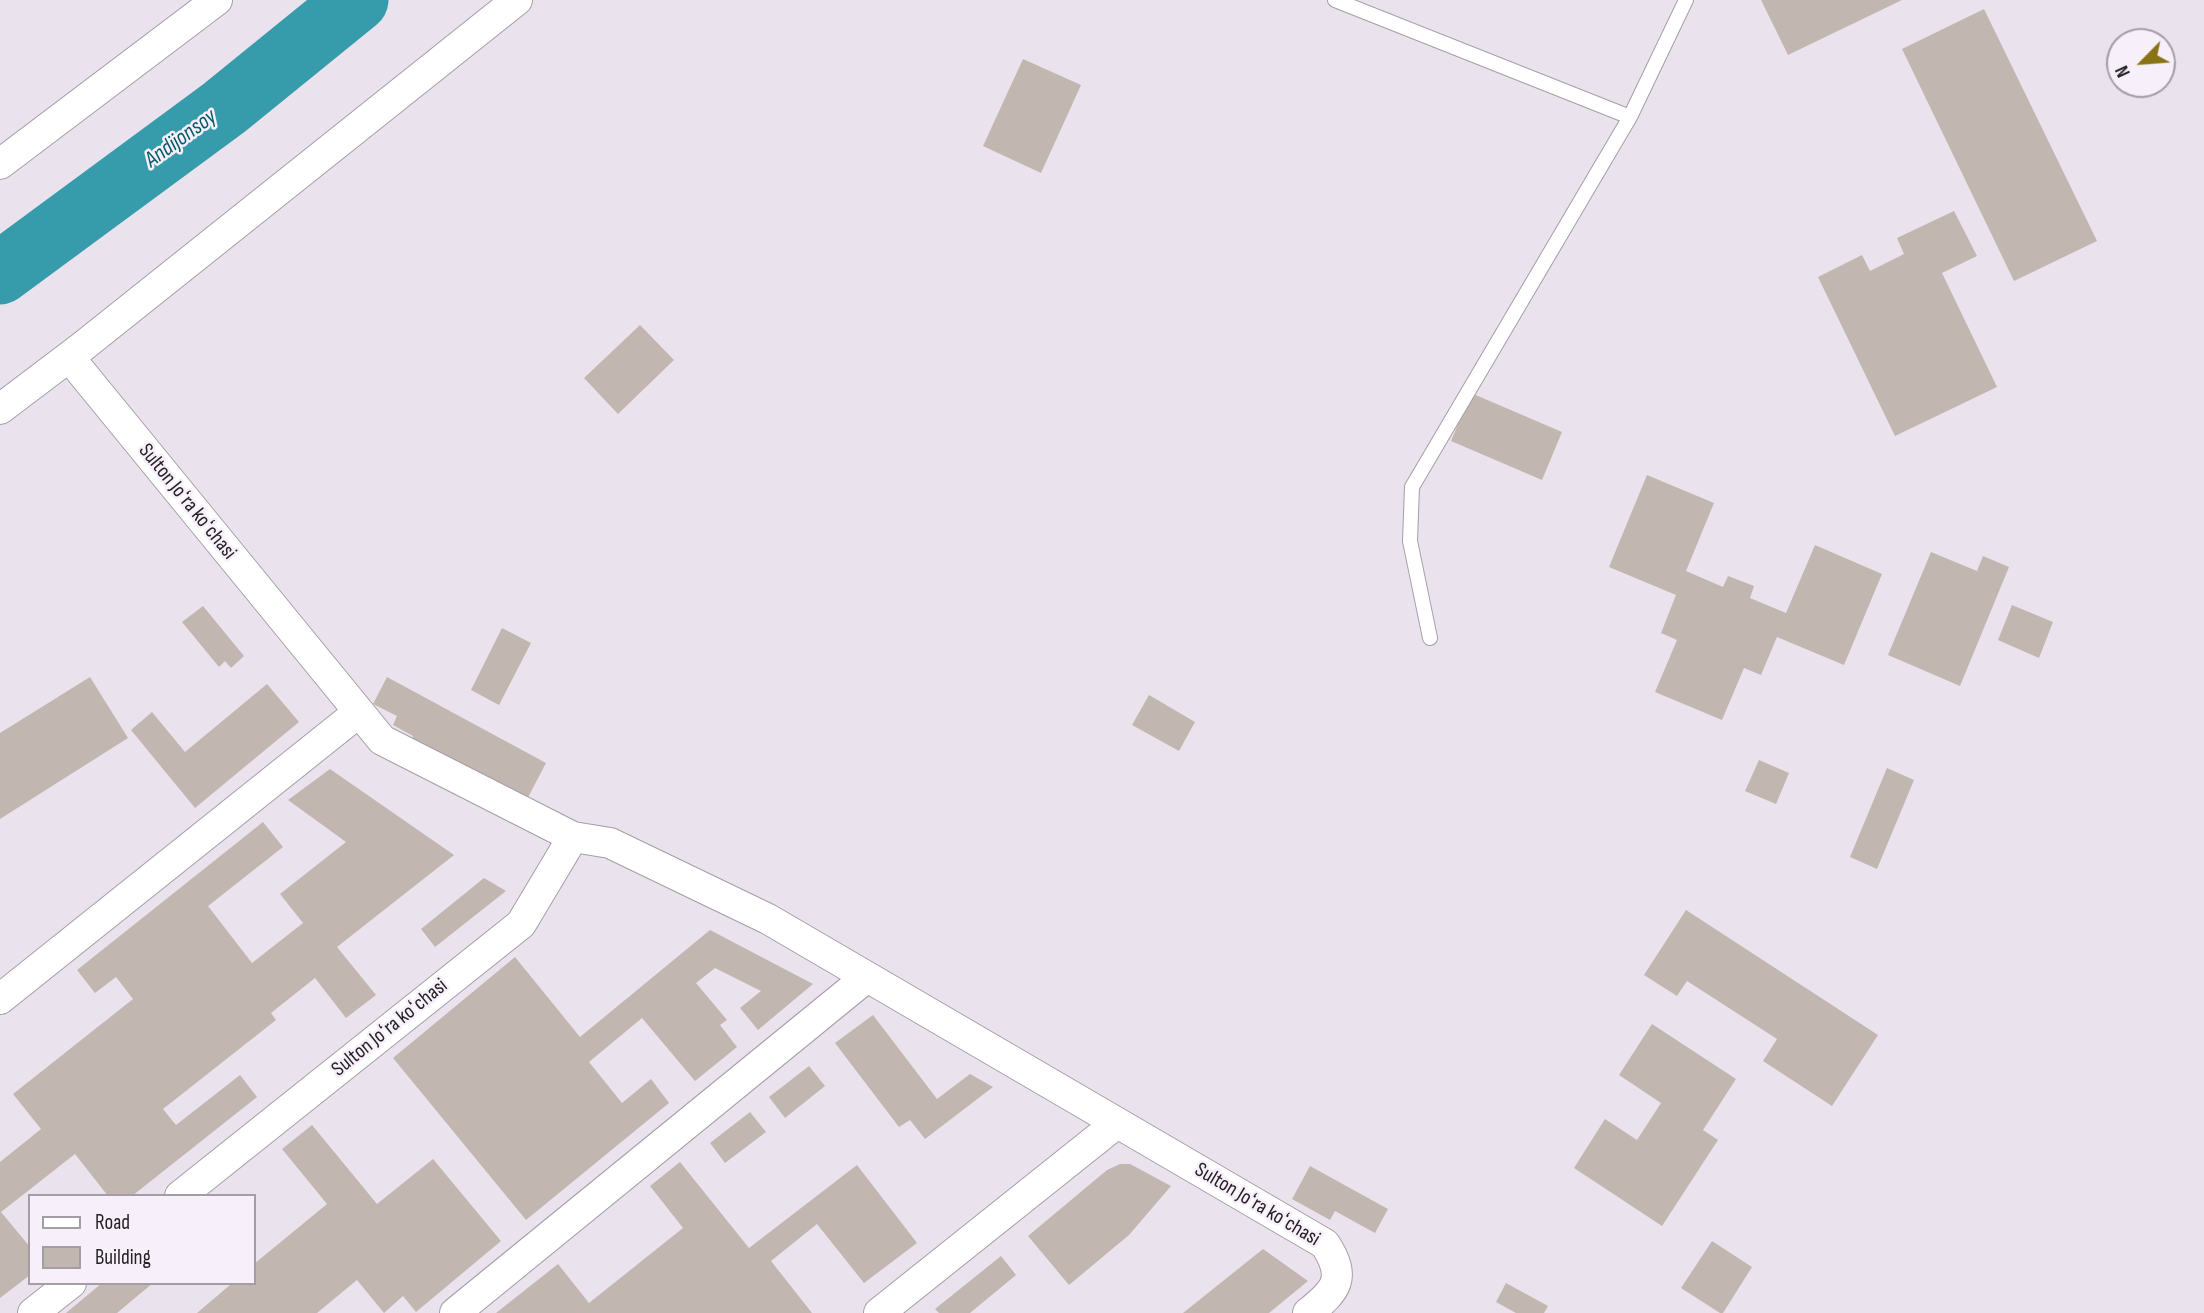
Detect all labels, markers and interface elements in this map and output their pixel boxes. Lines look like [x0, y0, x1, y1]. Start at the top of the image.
north arrow [2106, 28, 2176, 98]
text: N [2111, 62, 2136, 81]
water label: Andijonsoy [140, 104, 222, 174]
street label: Sulton Joʻra koʻchasi [133, 439, 241, 565]
street label: Sulton Joʻra koʻchasi [327, 974, 453, 1082]
street label: Sulton Joʻra koʻchasi [1190, 1158, 1324, 1252]
legend [28, 1194, 256, 1285]
text: Road [95, 1210, 130, 1235]
text: Building [95, 1245, 151, 1270]

